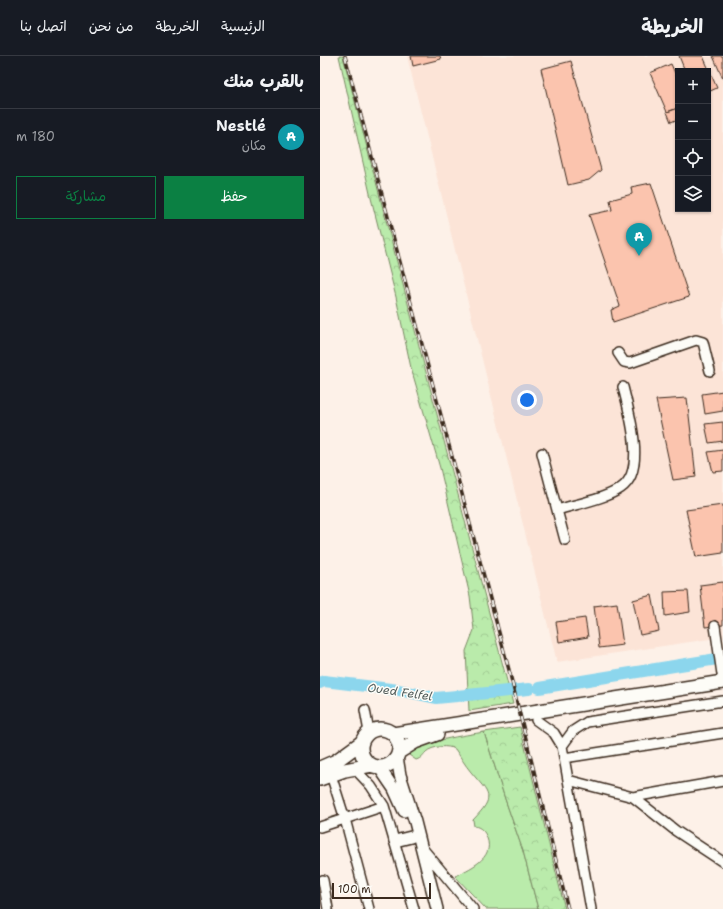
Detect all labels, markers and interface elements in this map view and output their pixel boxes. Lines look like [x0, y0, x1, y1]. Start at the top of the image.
text: الخريطة [641, 14, 703, 39]
text: اتصل بنا [20, 17, 67, 35]
text: من نحن [89, 17, 133, 35]
text: الخريطة [155, 17, 199, 35]
text: الرئيسية [221, 17, 265, 35]
map controls [675, 68, 711, 212]
button: + [675, 68, 711, 104]
text: بالقرب منك [224, 70, 304, 92]
button: − [675, 104, 711, 140]
text: Nestlé [216, 116, 266, 136]
text: 180 m [16, 128, 55, 145]
text: A [286, 128, 296, 145]
text: مكان [242, 137, 266, 154]
button: locate [675, 140, 711, 176]
button: مشاركة [16, 176, 156, 219]
button: حفظ [164, 176, 304, 219]
button: layers [675, 176, 711, 212]
pin: A [626, 223, 652, 256]
your location [517, 390, 537, 410]
water label: Oued Felfel [366, 680, 434, 705]
scale bar [332, 881, 431, 900]
text: 100 m [338, 882, 371, 897]

